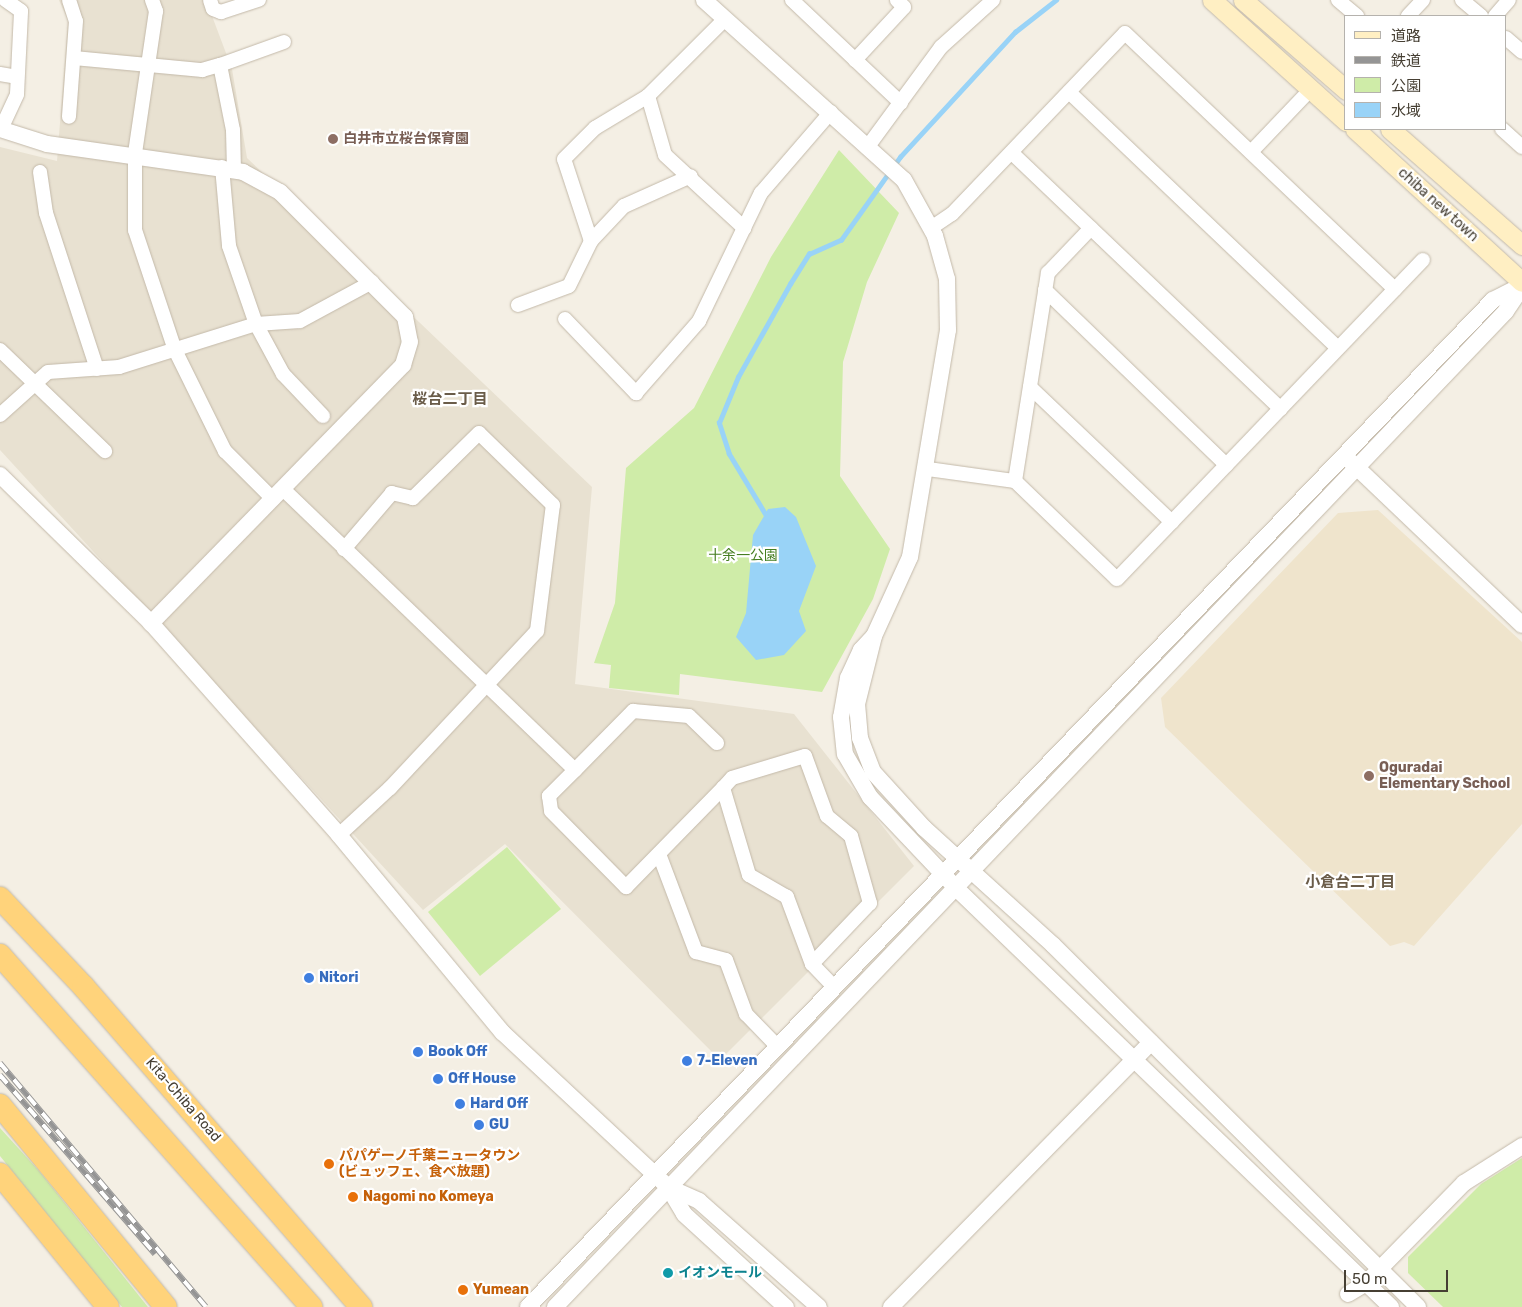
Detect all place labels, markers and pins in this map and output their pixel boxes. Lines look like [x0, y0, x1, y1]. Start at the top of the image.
place label: 白井市立桜台保育園 [343, 131, 469, 147]
marker: 白井市立桜台保育園 [327, 133, 339, 145]
place label: Oguradai Elementary School [1379, 760, 1511, 792]
marker: Oguradai Elementary School [1363, 770, 1375, 782]
place label: Nitori [319, 970, 359, 986]
marker: Nitori [303, 972, 315, 984]
place label: Book Off [428, 1044, 487, 1060]
marker: Book Off [412, 1046, 424, 1058]
place label: 7-Eleven [697, 1053, 758, 1069]
marker: 7-Eleven [681, 1055, 693, 1067]
place label: Off House [448, 1071, 516, 1087]
marker: Off House [432, 1073, 444, 1085]
place label: Hard Off [470, 1096, 528, 1112]
marker: Hard Off [454, 1098, 466, 1110]
place label: GU [489, 1117, 509, 1133]
marker: GU [473, 1119, 485, 1131]
place label: パパゲーノ千葉ニュータウン (ビュッフェ、食べ放題) [339, 1148, 521, 1180]
marker: パパゲーノ千葉ニュータウン (ビュッフェ、食べ放題) [323, 1158, 335, 1170]
place label: Nagomi no Komeya [363, 1189, 494, 1205]
marker: Nagomi no Komeya [347, 1191, 359, 1203]
place label: イオンモール [678, 1265, 762, 1281]
marker: イオンモール [662, 1267, 674, 1279]
place label: Yumean [473, 1282, 529, 1298]
marker: Yumean [457, 1284, 469, 1296]

